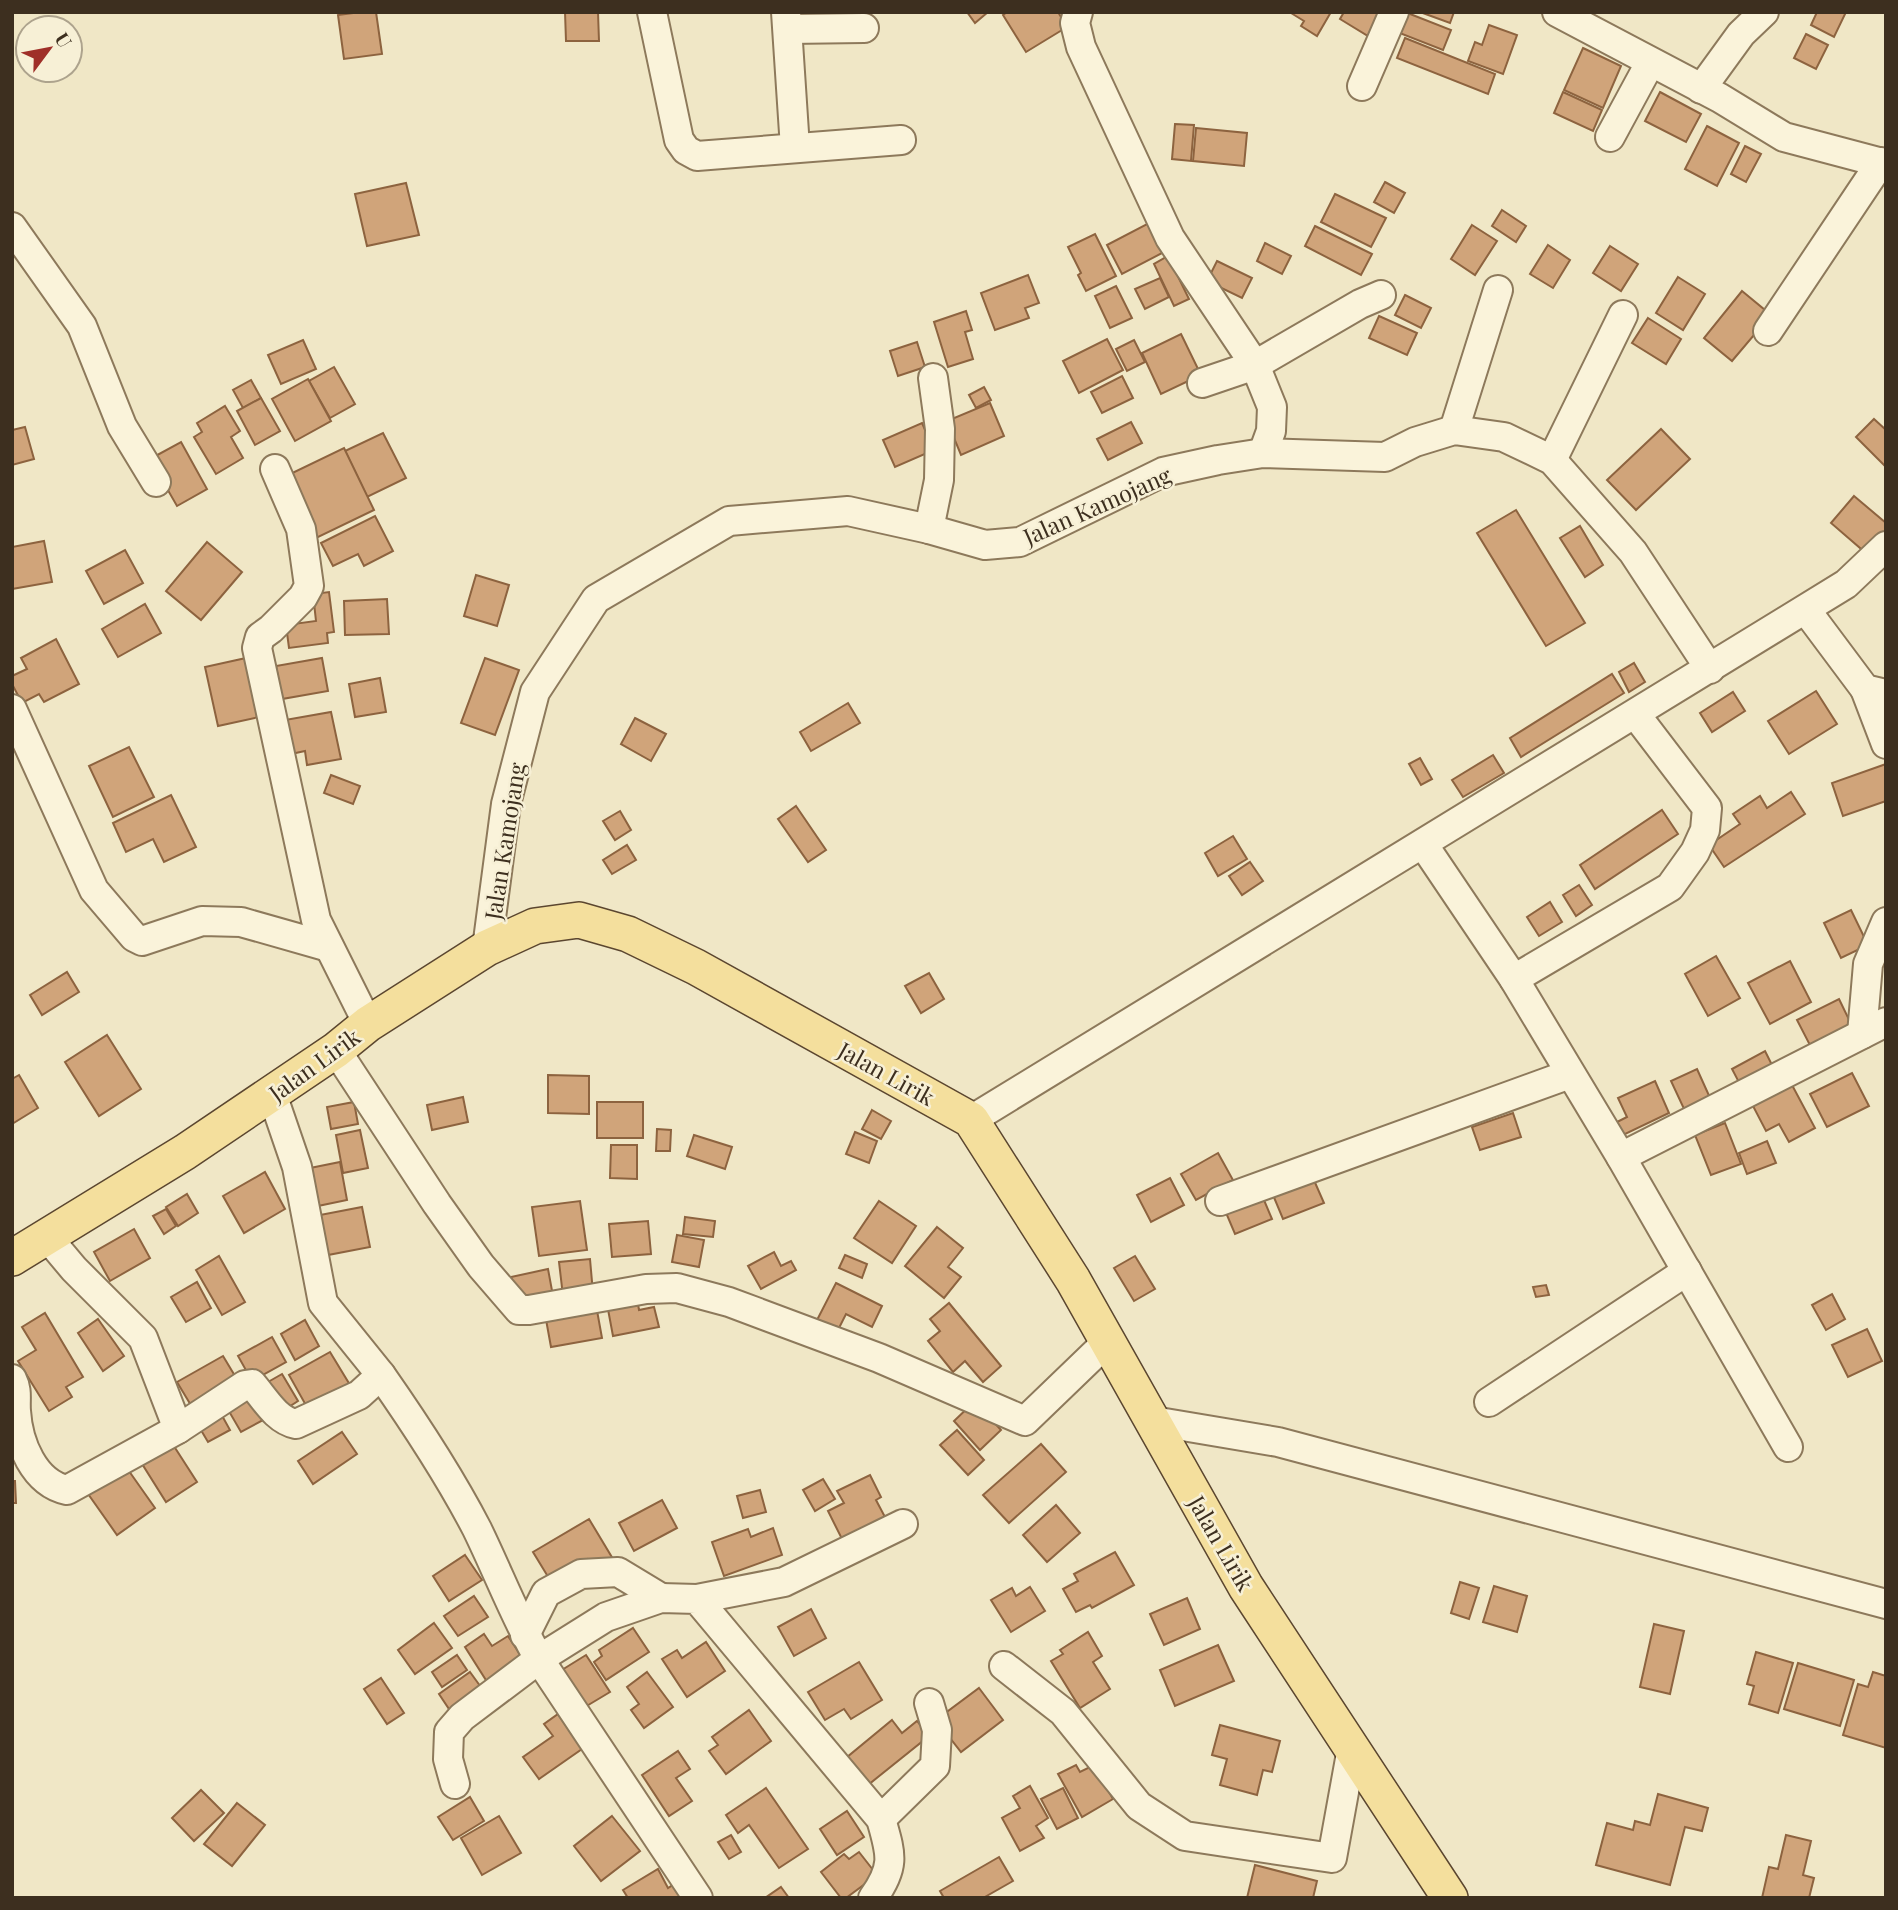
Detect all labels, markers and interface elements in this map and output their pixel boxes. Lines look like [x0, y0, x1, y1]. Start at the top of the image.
north arrow [14, 14, 84, 84]
text: U [50, 27, 79, 52]
street label: Jalan Kamojang [1017, 459, 1176, 552]
street label: Jalan Kamojang [476, 760, 532, 923]
street label: Jalan Lirik [261, 1020, 366, 1108]
street label: Jalan Lirik [832, 1033, 941, 1112]
street label: Jalan Lirik [1182, 1489, 1262, 1597]

